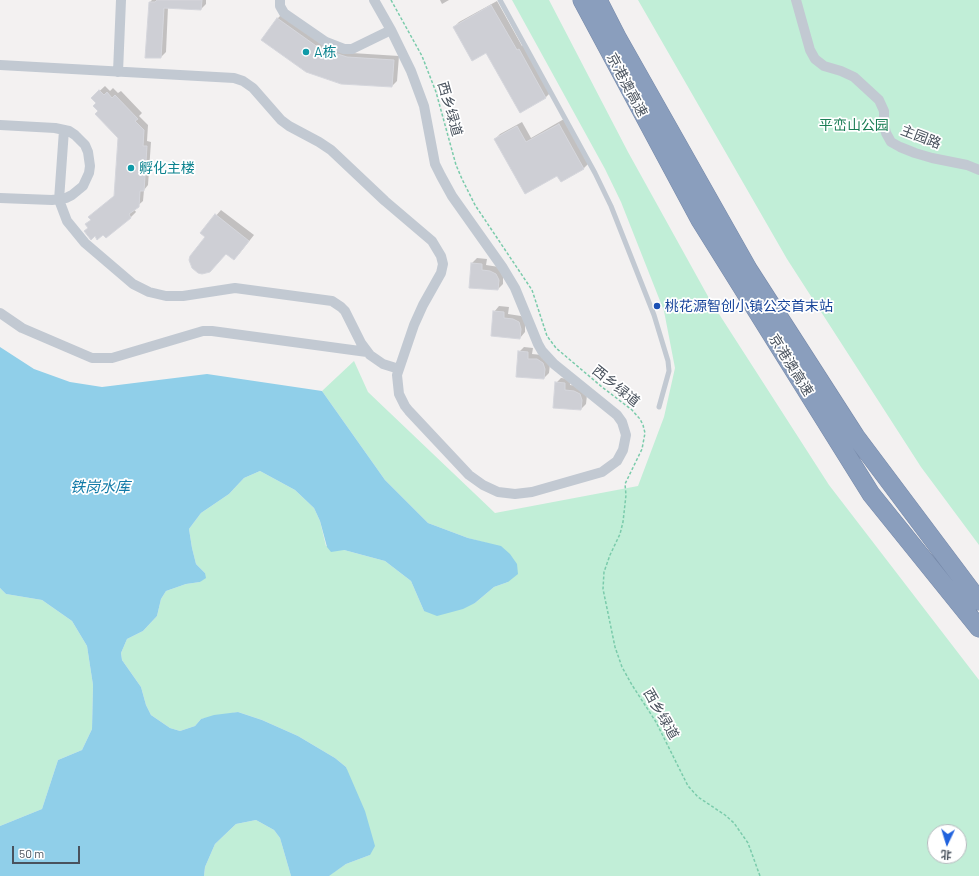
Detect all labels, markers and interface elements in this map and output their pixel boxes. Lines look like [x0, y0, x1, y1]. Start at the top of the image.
place label: A栋 [314, 44, 336, 60]
marker: A栋 [301, 47, 311, 57]
street label: 京港澳高速 [603, 50, 651, 120]
street label: 西乡绿道 [434, 80, 466, 138]
park label: 平峦山公园 [819, 117, 889, 133]
street label: 主园路 [898, 122, 944, 152]
place label: 孵化主楼 [139, 160, 195, 176]
marker: 孵化主楼 [126, 163, 136, 173]
place label: 桃花源智创小镇公交首末站 [665, 298, 833, 314]
marker: 桃花源智创小镇公交首末站 [652, 301, 662, 311]
street label: 京港澳高速 [765, 331, 817, 399]
street label: 西乡绿道 [589, 362, 643, 410]
water label: 铁岗水库 [70, 478, 130, 496]
street label: 西乡绿道 [640, 686, 682, 742]
north arrow [927, 824, 967, 864]
scale bar [14, 838, 82, 864]
text: 50 m [19, 846, 44, 860]
text: 北 [940, 849, 952, 862]

